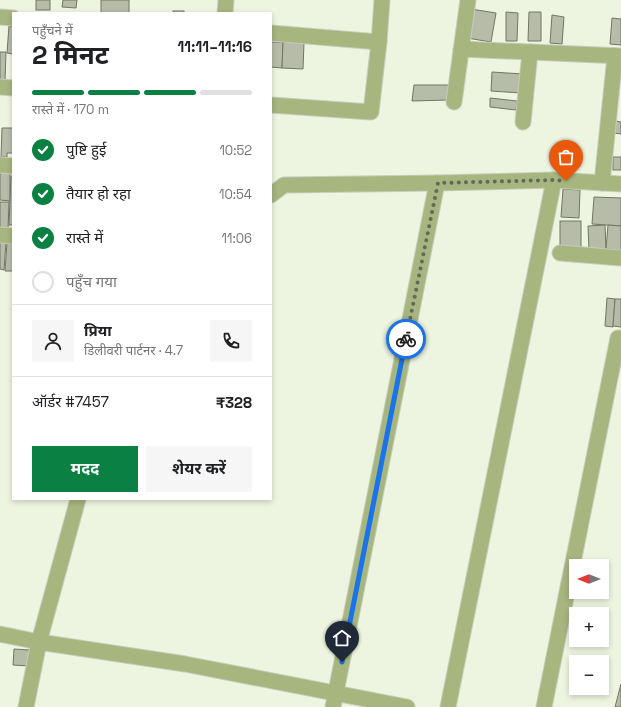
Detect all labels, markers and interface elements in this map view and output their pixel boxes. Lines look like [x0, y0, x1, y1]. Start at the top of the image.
text: पहुँचने में [32, 22, 73, 39]
text: 11:11–11:16 [178, 37, 252, 56]
text: 2 मिनट [32, 38, 109, 72]
text: रास्ते में · 170 m [32, 101, 109, 118]
icon: check [32, 139, 54, 161]
text: पुष्टि हुई [66, 140, 106, 159]
pin [549, 140, 583, 181]
text: 10:52 [219, 142, 252, 159]
icon: bag [555, 146, 577, 168]
icon: check [32, 183, 54, 205]
text: तैयार हो रहा [66, 184, 131, 203]
text: 10:54 [219, 186, 252, 203]
icon: check [32, 227, 54, 249]
text: रास्ते में [66, 228, 103, 247]
text: 11:06 [222, 230, 252, 247]
text: पहुँच गया [66, 272, 117, 291]
courier [386, 319, 426, 359]
button: person [32, 320, 74, 362]
button: phone [210, 320, 252, 362]
text: प्रिया [84, 321, 112, 340]
icon: bike [395, 328, 417, 350]
text: डिलीवरी पार्टनर · 4.7 [84, 342, 183, 359]
text: ऑर्डर #7457 [32, 392, 109, 411]
text: ₹328 [216, 393, 252, 412]
button: मदद [32, 446, 138, 492]
button: शेयर करें [146, 446, 252, 492]
north arrow [569, 559, 609, 599]
map controls [569, 559, 609, 695]
button: + [569, 607, 609, 647]
pin [325, 621, 359, 662]
icon: home [331, 627, 353, 649]
button: − [569, 655, 609, 695]

